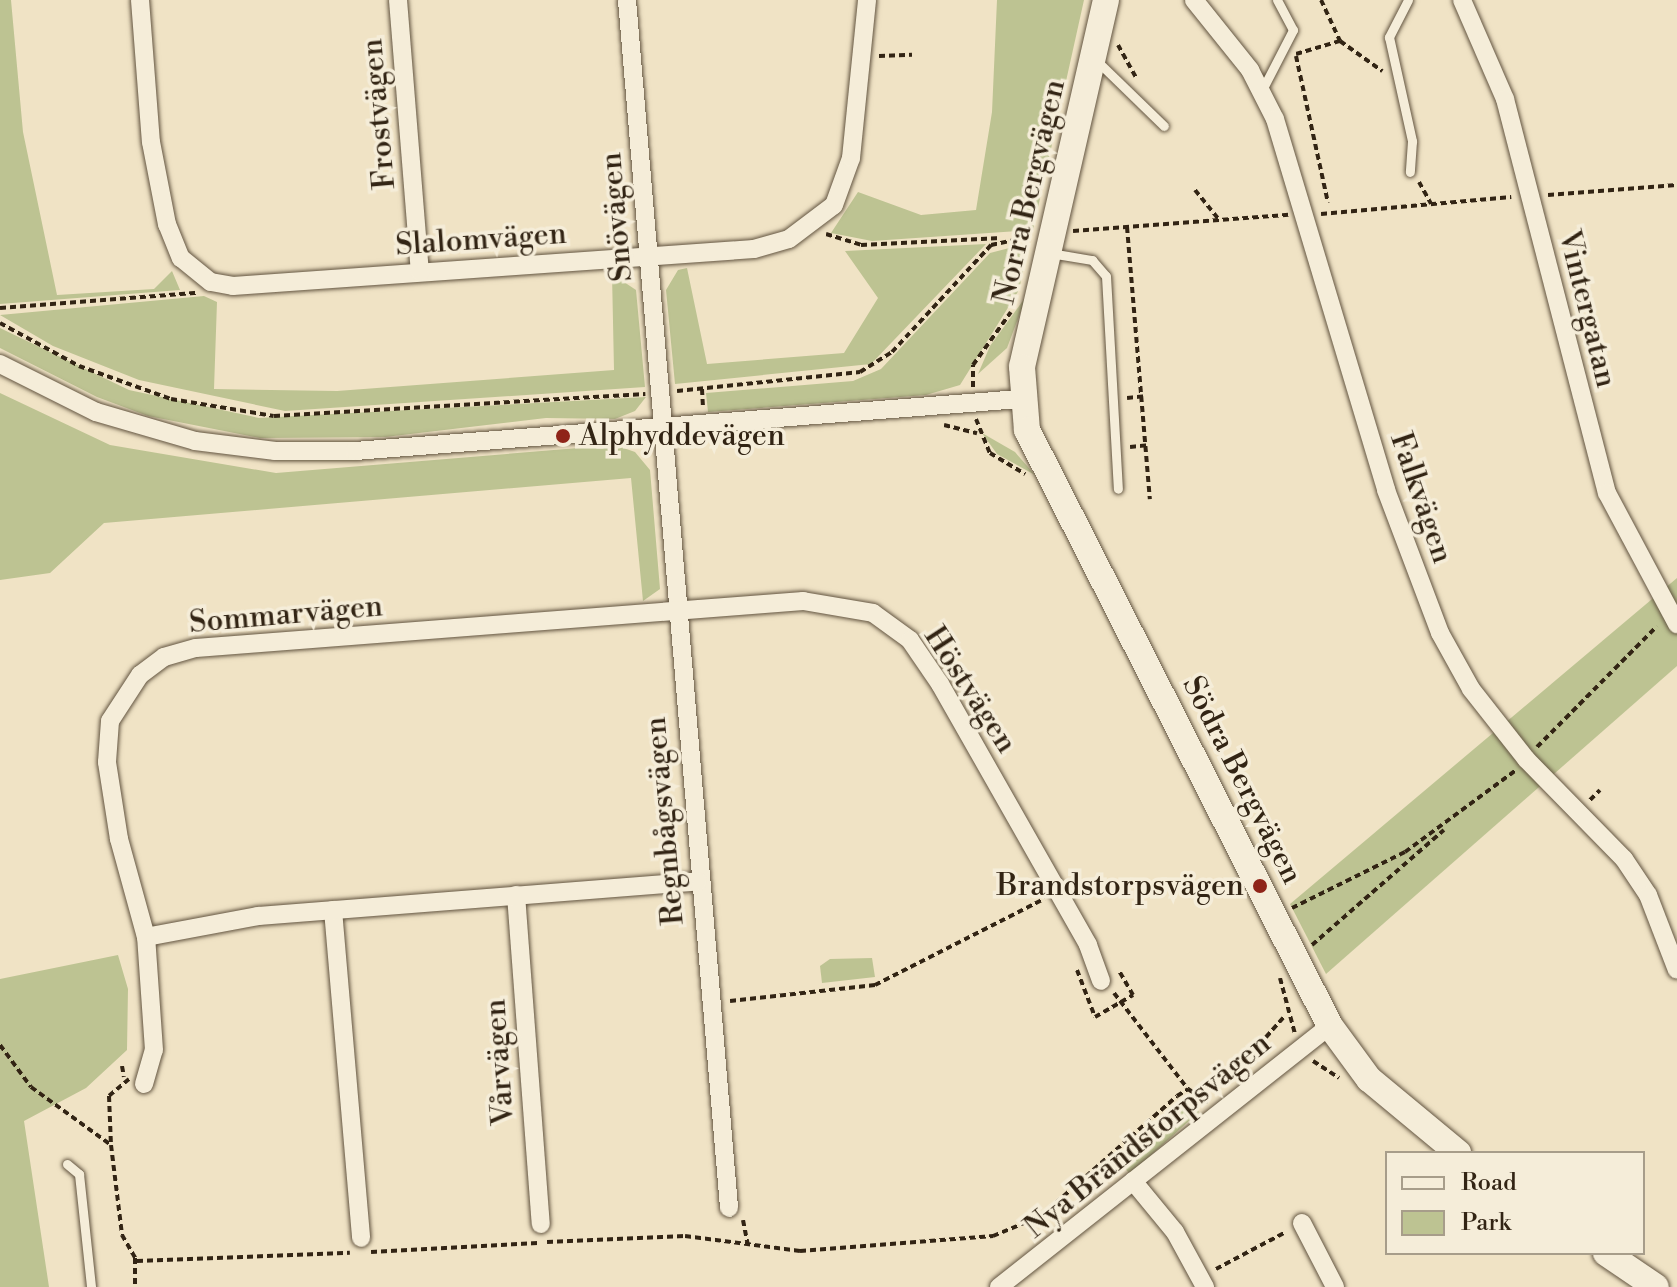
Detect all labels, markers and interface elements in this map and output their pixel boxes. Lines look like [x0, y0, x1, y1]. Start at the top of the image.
street label: Frostvägen [354, 37, 404, 191]
street label: Norra Bergvägen [987, 76, 1073, 308]
street label: Snövägen [593, 151, 641, 283]
street label: Slalomvägen [394, 216, 568, 264]
street label: Vintergatan [1550, 227, 1624, 391]
place label: Alphyddevägen [579, 418, 785, 454]
marker: Alphyddevägen [554, 427, 572, 445]
street label: Falkvägen [1382, 428, 1460, 568]
street label: Sommarvägen [188, 589, 384, 641]
street label: Höstvägen [916, 620, 1024, 760]
street label: Södra Bergvägen [1174, 670, 1310, 890]
street label: Regnbågsvägen [638, 715, 692, 927]
place label: Brandstorpsvägen [996, 868, 1244, 904]
marker: Brandstorpsvägen [1251, 877, 1269, 895]
street label: Vårvägen [478, 998, 522, 1126]
street label: Nya Brandstorpsvägen [1018, 1026, 1278, 1246]
legend [1385, 1151, 1645, 1255]
text: Road [1461, 1168, 1517, 1198]
text: Park [1461, 1208, 1511, 1238]

